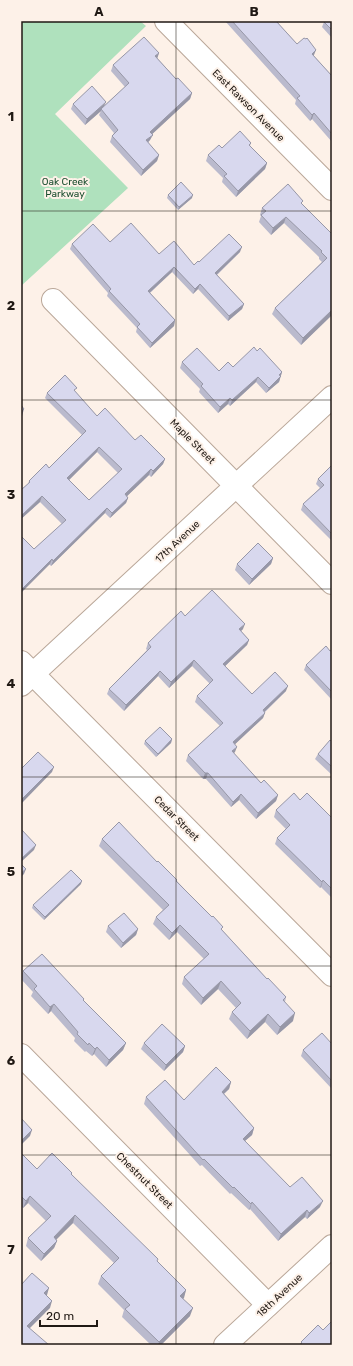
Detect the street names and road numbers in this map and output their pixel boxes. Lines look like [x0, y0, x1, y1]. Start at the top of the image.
street label: East Rawson Avenue [210, 67, 287, 145]
street label: Maple Street [167, 417, 217, 467]
street label: 17th Avenue [153, 518, 203, 565]
street label: Cedar Street [151, 794, 201, 844]
street label: Chestnut Street [114, 1150, 175, 1211]
street label: 18th Avenue [254, 1271, 305, 1320]

